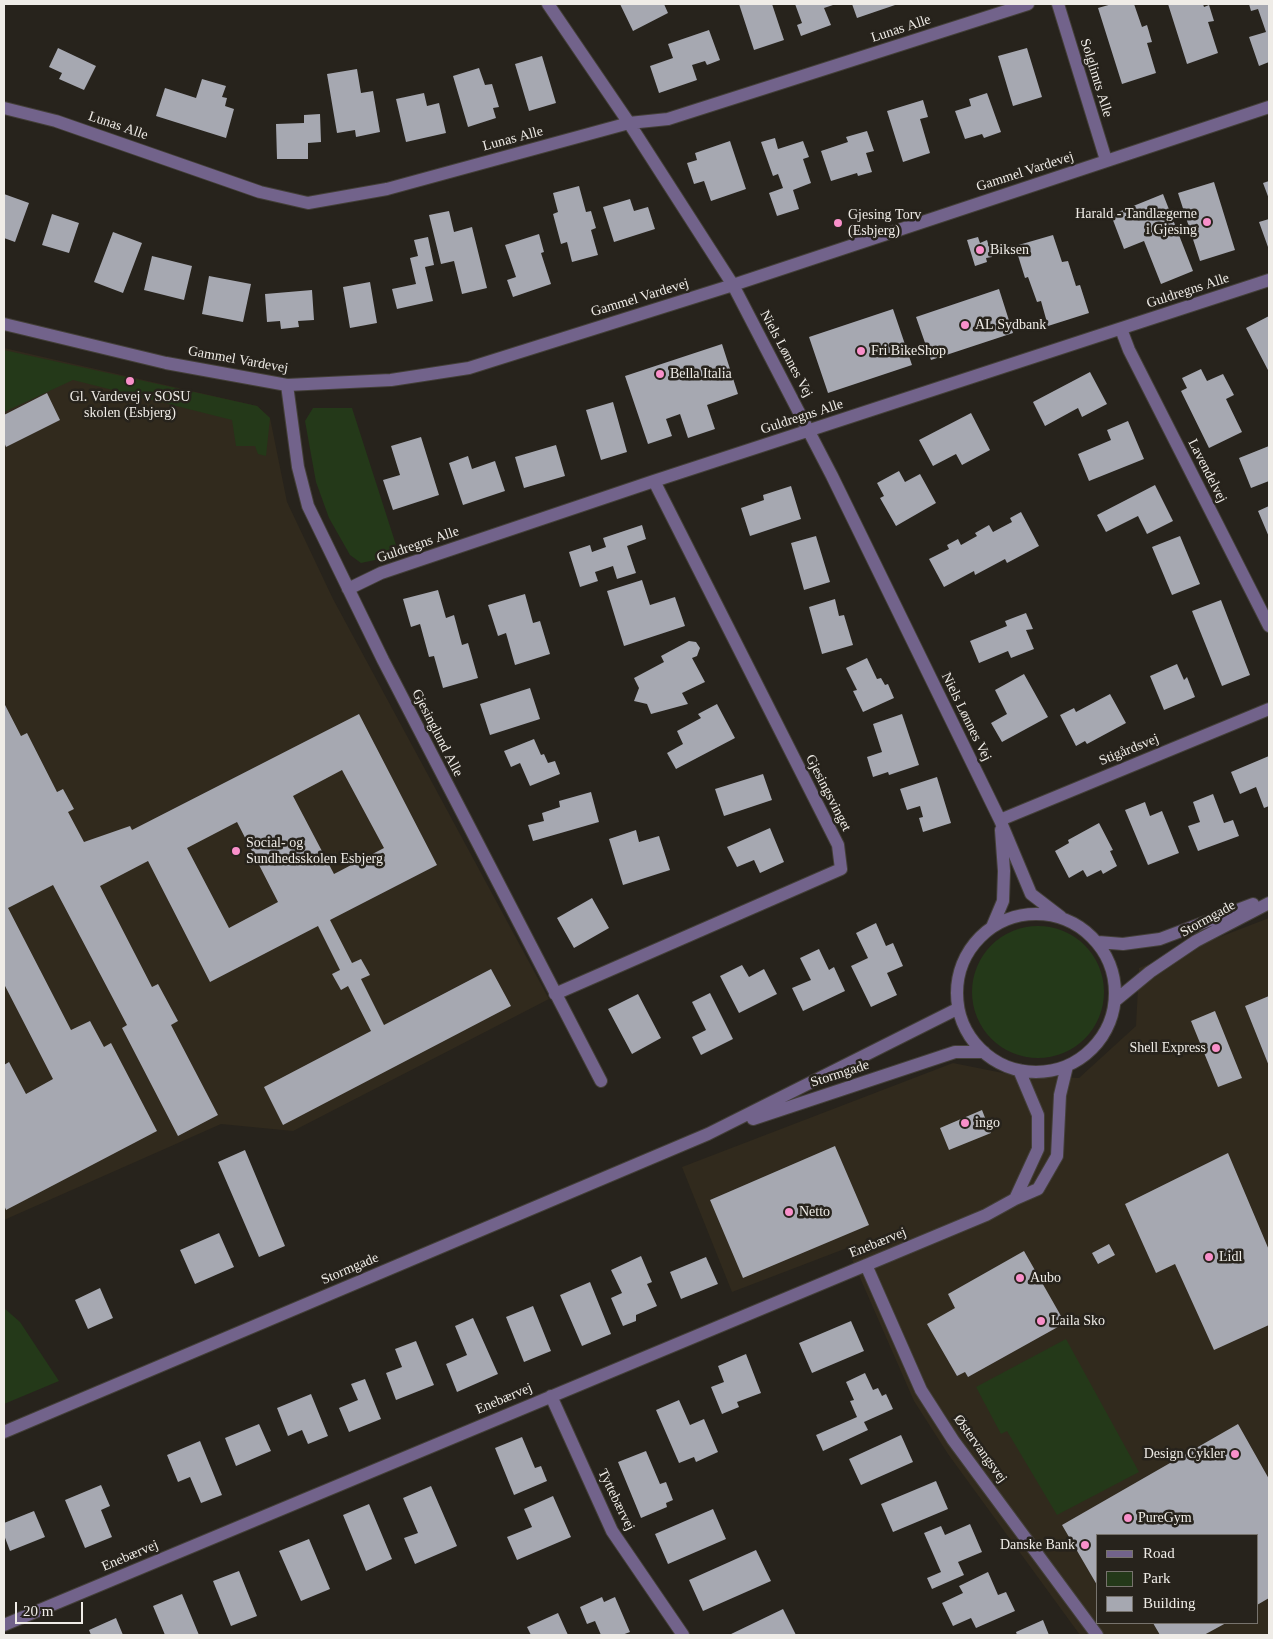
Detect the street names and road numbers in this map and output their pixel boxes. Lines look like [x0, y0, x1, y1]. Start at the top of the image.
street label: Lunas Alle [869, 11, 933, 47]
street label: Solglimts Alle [1076, 37, 1116, 119]
street label: Lunas Alle [86, 108, 150, 144]
street label: Lunas Alle [481, 123, 545, 155]
street label: Gammel Vardevej [974, 148, 1076, 196]
street label: Guldregns Alle [1145, 270, 1231, 312]
street label: Gammel Vardevej [589, 275, 691, 321]
street label: Niels Lønnes Vej [756, 307, 816, 401]
street label: Gammel Vardevej [187, 343, 289, 377]
street label: Guldregns Alle [759, 396, 845, 438]
street label: Lavendelvej [1184, 436, 1230, 506]
street label: Guldregns Alle [375, 523, 461, 567]
street label: Niels Lønnes Vej [937, 670, 995, 764]
street label: Gjesinglund Alle [408, 686, 466, 780]
street label: Stigårdsvej [1097, 730, 1161, 770]
street label: Gjesingsvinget [801, 752, 855, 834]
street label: Stormgade [1177, 897, 1239, 941]
street label: Stormgade [809, 1057, 871, 1091]
street label: Enebærvej [847, 1224, 909, 1262]
street label: Stormgade [319, 1249, 381, 1289]
street label: Enebærvej [473, 1380, 535, 1418]
street label: Østervangsvej [950, 1412, 1010, 1486]
street label: Tyttebærvej [594, 1466, 638, 1534]
street label: Enebærvej [99, 1537, 161, 1575]

